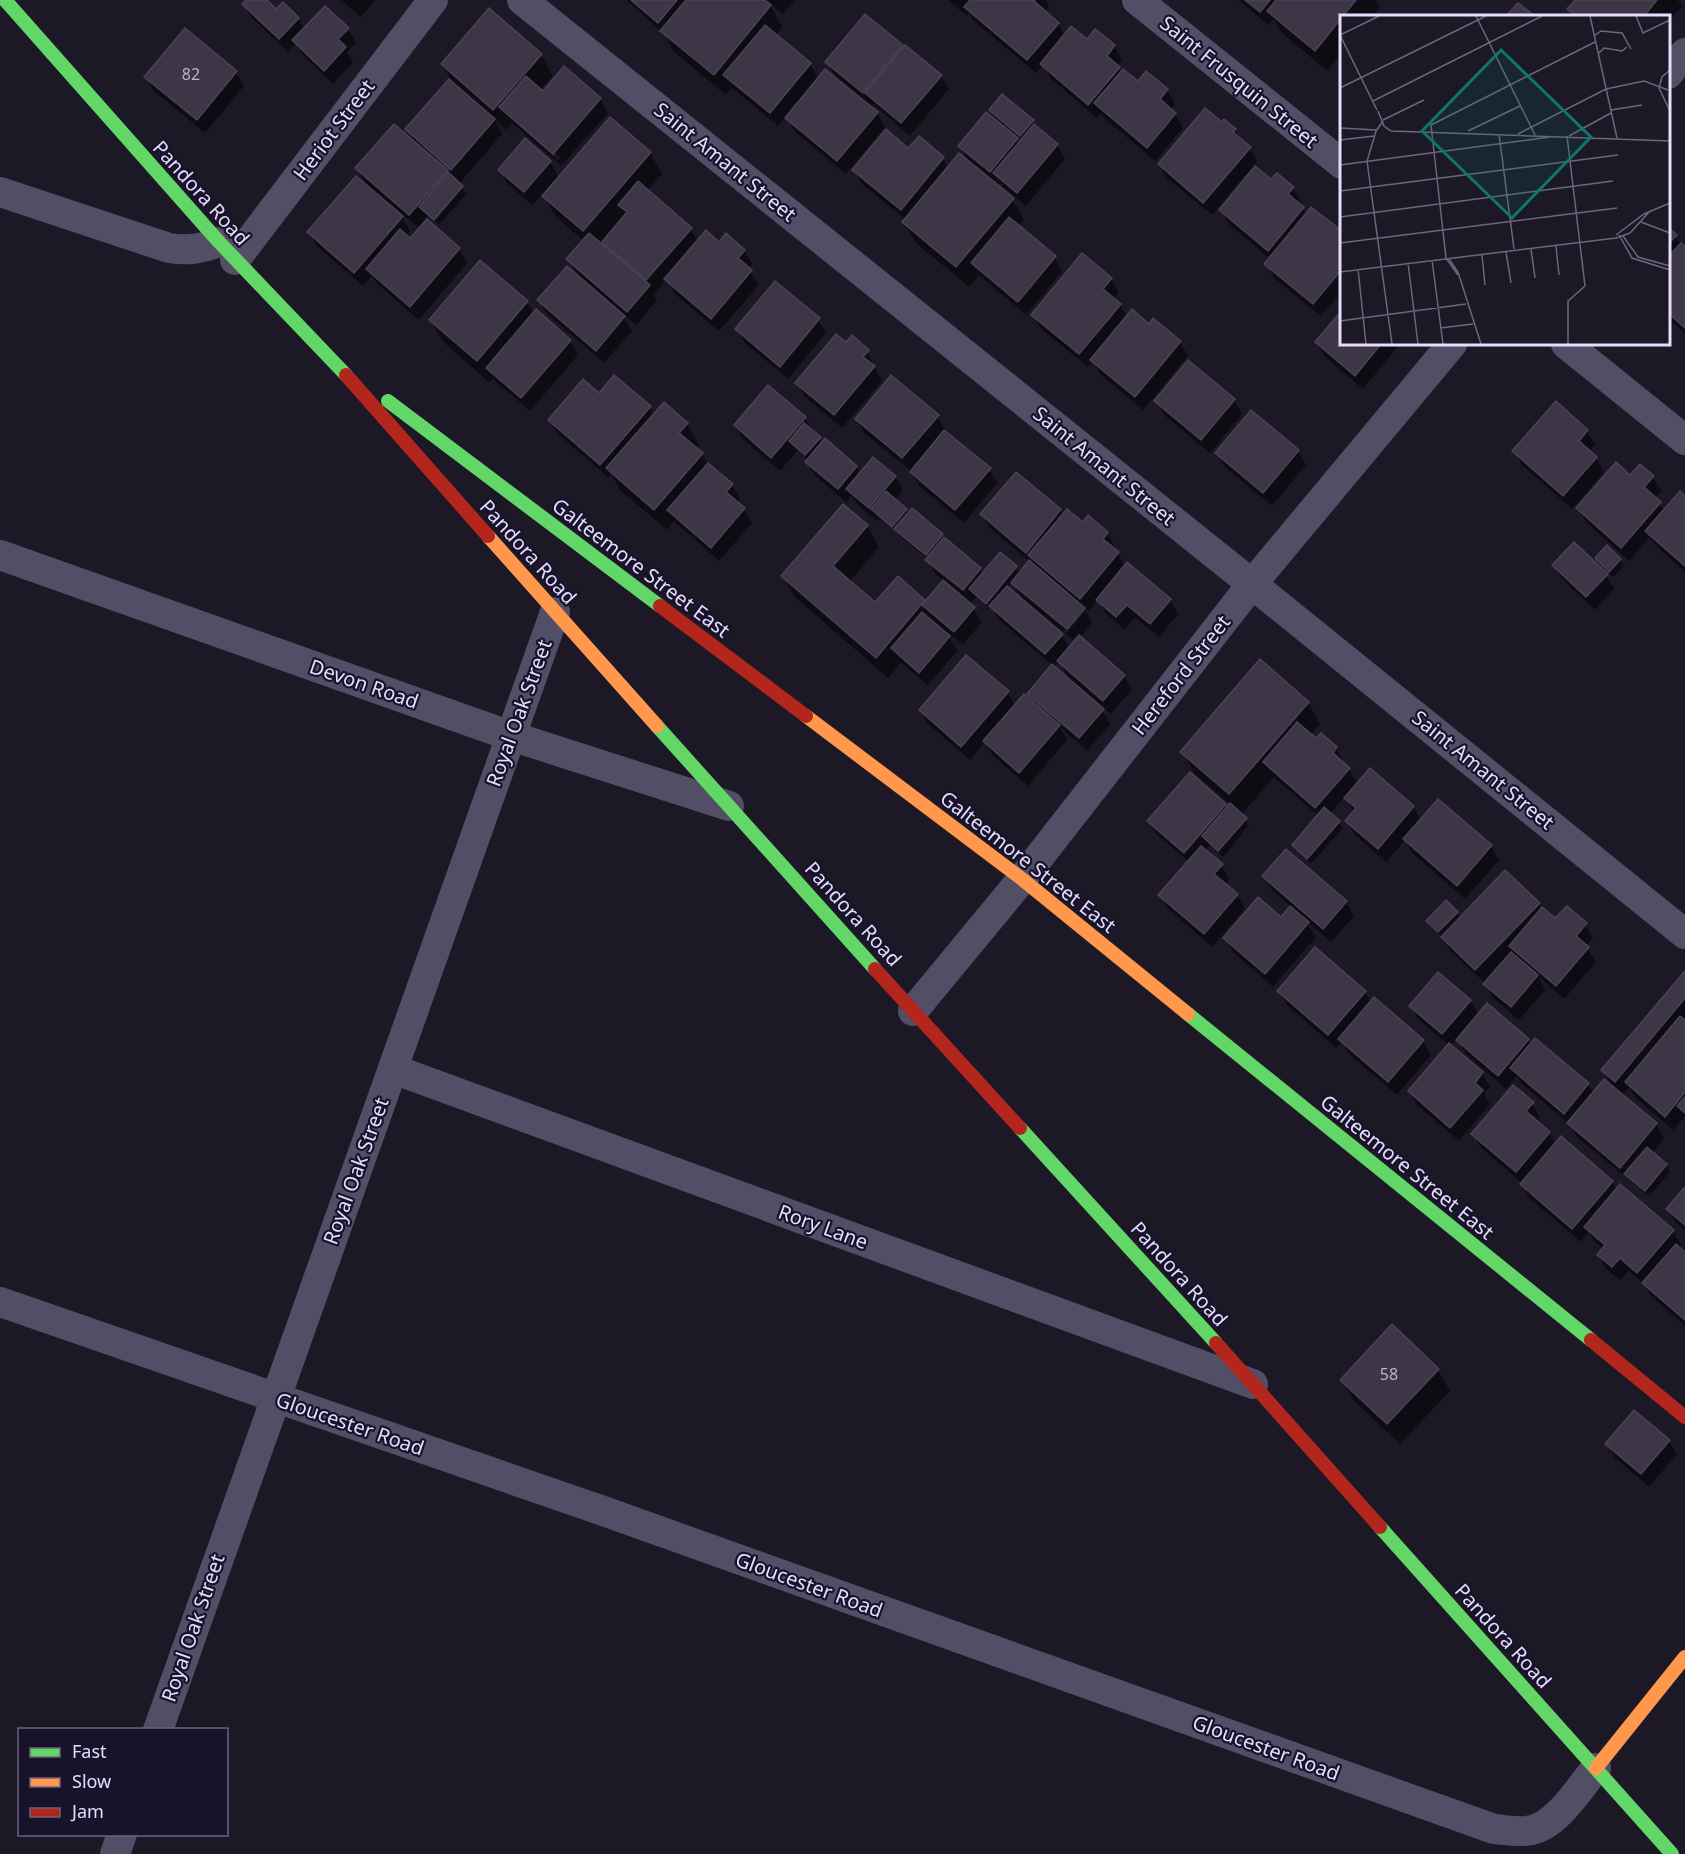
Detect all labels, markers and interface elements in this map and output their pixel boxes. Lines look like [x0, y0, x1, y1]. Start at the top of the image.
street label: Saint Frusquin Street [1155, 9, 1324, 154]
inset map [1340, 15, 1670, 345]
house number: 82 [182, 63, 200, 85]
street label: Heriot Street [287, 74, 380, 186]
street label: Saint Amant Street [649, 96, 802, 227]
street label: Pandora Road [147, 134, 256, 251]
street label: Saint Amant Street [1028, 400, 1181, 531]
street label: Galteemore Street East [547, 492, 736, 643]
street label: Pandora Road [474, 493, 583, 610]
street label: Hereford Street [1125, 609, 1236, 740]
street label: Royal Oak Street [479, 636, 558, 790]
street label: Devon Road [306, 652, 422, 715]
street label: Saint Amant Street [1407, 704, 1560, 835]
street label: Galteemore Street East [935, 784, 1122, 939]
street label: Pandora Road [799, 855, 908, 972]
street label: Galteemore Street East [1315, 1088, 1500, 1245]
street label: Royal Oak Street [316, 1094, 395, 1248]
street label: Rory Lane [775, 1198, 872, 1255]
street label: Pandora Road [1125, 1215, 1234, 1332]
house number: 58 [1380, 1363, 1398, 1385]
street label: Gloucester Road [273, 1386, 428, 1461]
street label: Gloucester Road [732, 1545, 886, 1624]
street label: Royal Oak Street [155, 1550, 230, 1705]
street label: Pandora Road [1449, 1577, 1558, 1694]
street label: Gloucester Road [1189, 1708, 1343, 1787]
legend [18, 1728, 228, 1836]
text: Fast [72, 1739, 107, 1763]
text: Slow [72, 1769, 111, 1793]
text: Jam [70, 1799, 104, 1823]

